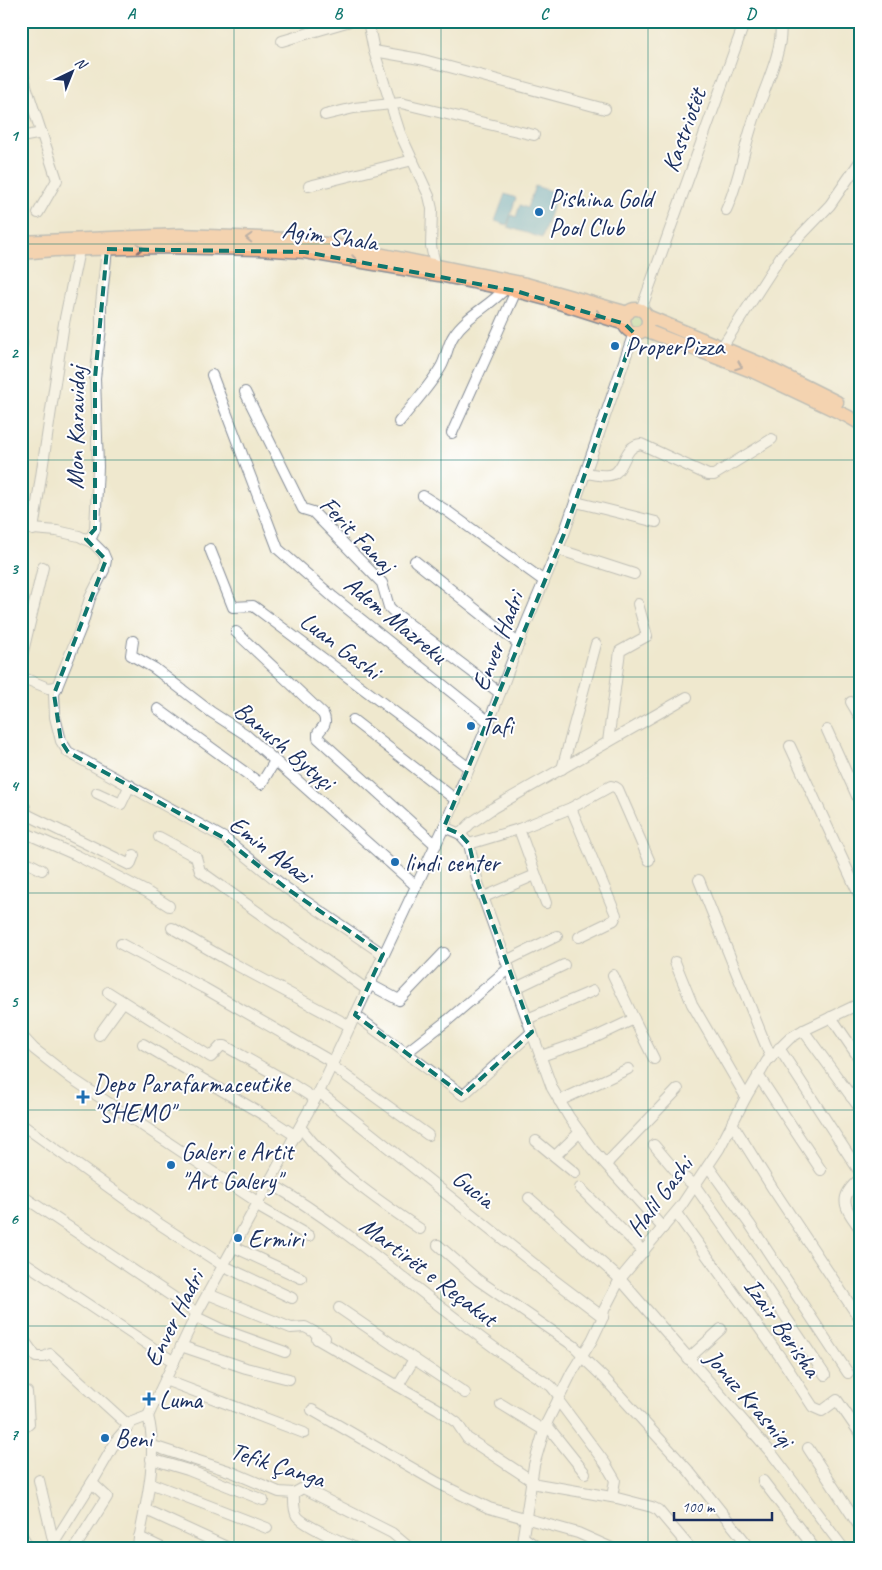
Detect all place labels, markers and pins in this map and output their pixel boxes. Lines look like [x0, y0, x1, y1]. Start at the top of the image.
place label: Pishina Gold Pool Club [549, 183, 657, 244]
marker: Pishina Gold Pool Club [533, 206, 545, 218]
place label: ProperPizza [625, 331, 726, 363]
marker: ProperPizza [609, 340, 621, 352]
place label: Tafi [481, 711, 515, 743]
marker: Tafi [465, 720, 477, 732]
place label: lindi center [405, 847, 502, 879]
marker: lindi center [389, 856, 401, 868]
place label: Depo Parafarmaceutike "SHEMO" [93, 1068, 292, 1129]
marker: Depo Parafarmaceutike "SHEMO" [77, 1091, 89, 1103]
place label: Galeri e Artit "Art Galery" [181, 1136, 296, 1197]
marker: Galeri e Artit "Art Galery" [165, 1159, 177, 1171]
place label: Ermiri [248, 1223, 307, 1255]
marker: Ermiri [232, 1232, 244, 1244]
place label: Luma [159, 1384, 204, 1416]
marker: Luma [143, 1393, 155, 1405]
place label: Beni [115, 1423, 155, 1455]
marker: Beni [99, 1432, 111, 1444]

